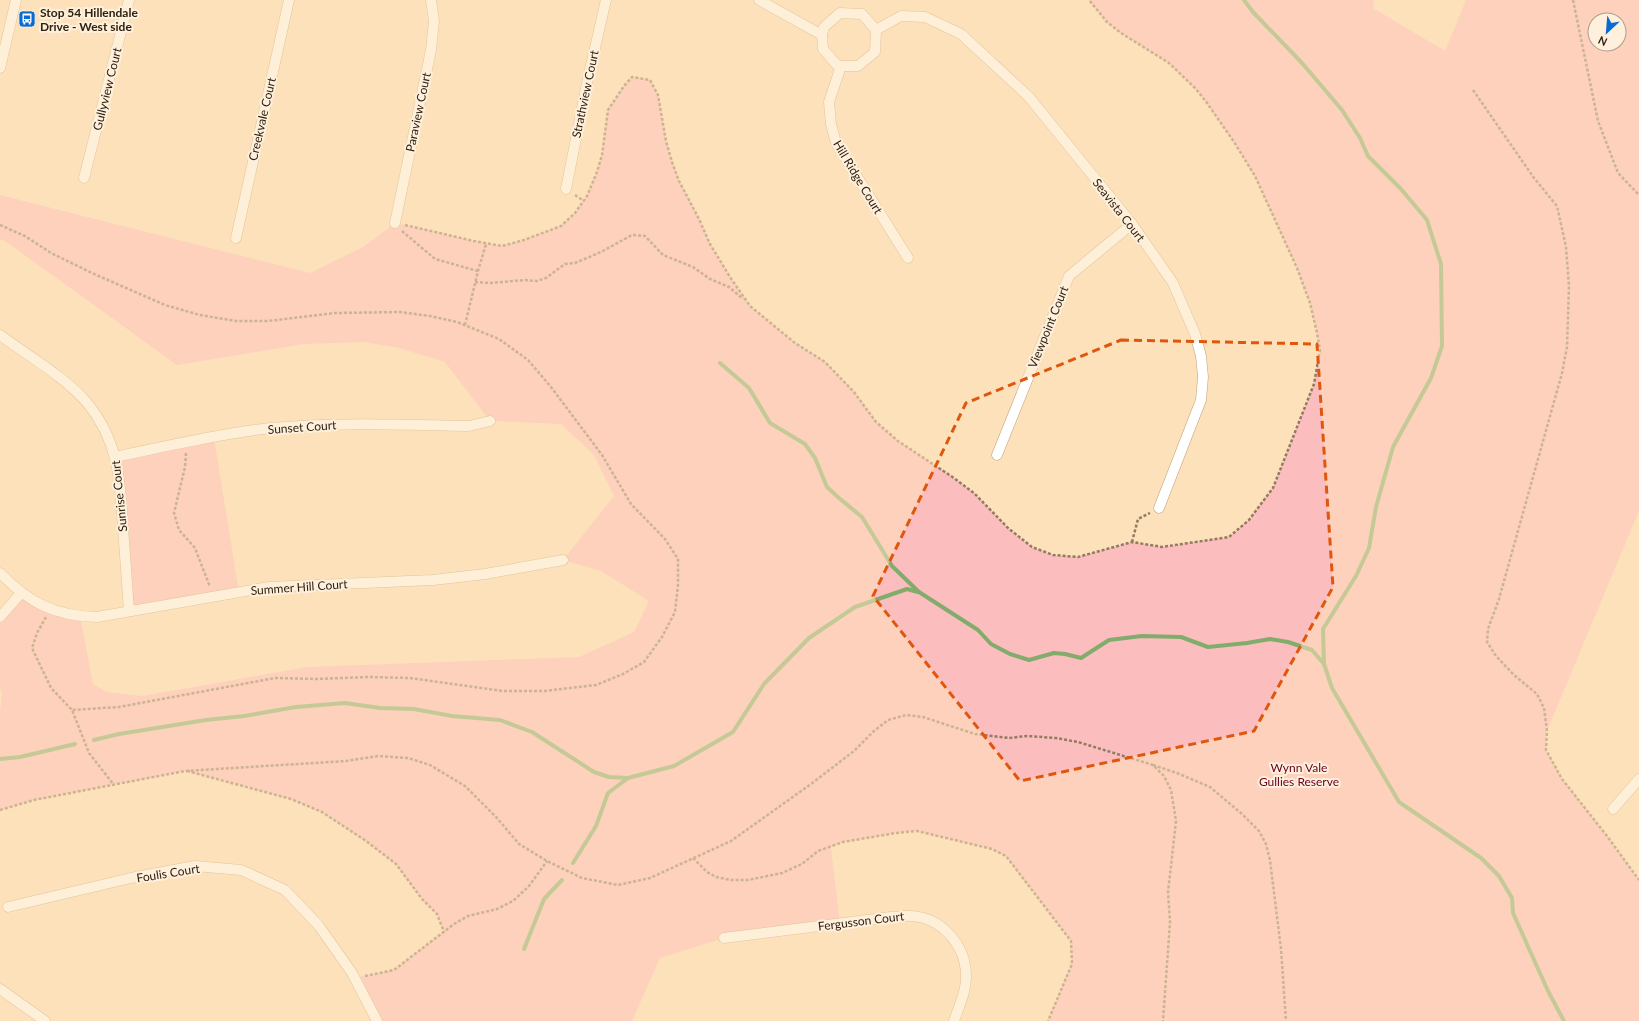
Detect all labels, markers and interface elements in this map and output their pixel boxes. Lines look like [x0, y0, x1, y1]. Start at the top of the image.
place label: Stop 54 Hillendale Drive - West side [40, 5, 138, 34]
bus stop icon: Stop 54 Hillendale Drive - West side [17, 9, 37, 29]
north arrow [1587, 12, 1627, 52]
text: N [1596, 34, 1609, 49]
street label: Gullyview Court [89, 45, 125, 132]
street label: Strathview Court [568, 48, 602, 139]
street label: Paraview Court [402, 70, 434, 153]
street label: Creekvale Court [245, 75, 279, 162]
street label: Hill Ridge Court [830, 137, 886, 217]
street label: Seavista Court [1090, 175, 1149, 245]
street label: Viewpoint Court [1025, 283, 1072, 370]
street label: Sunset Court [267, 417, 337, 437]
street label: Sunrise Court [108, 459, 130, 532]
street label: Summer Hill Court [250, 576, 349, 598]
park label: Wynn Vale Gullies Reserve [1259, 760, 1339, 789]
street label: Foulis Court [135, 860, 201, 885]
street label: Fergusson Court [817, 908, 906, 934]

